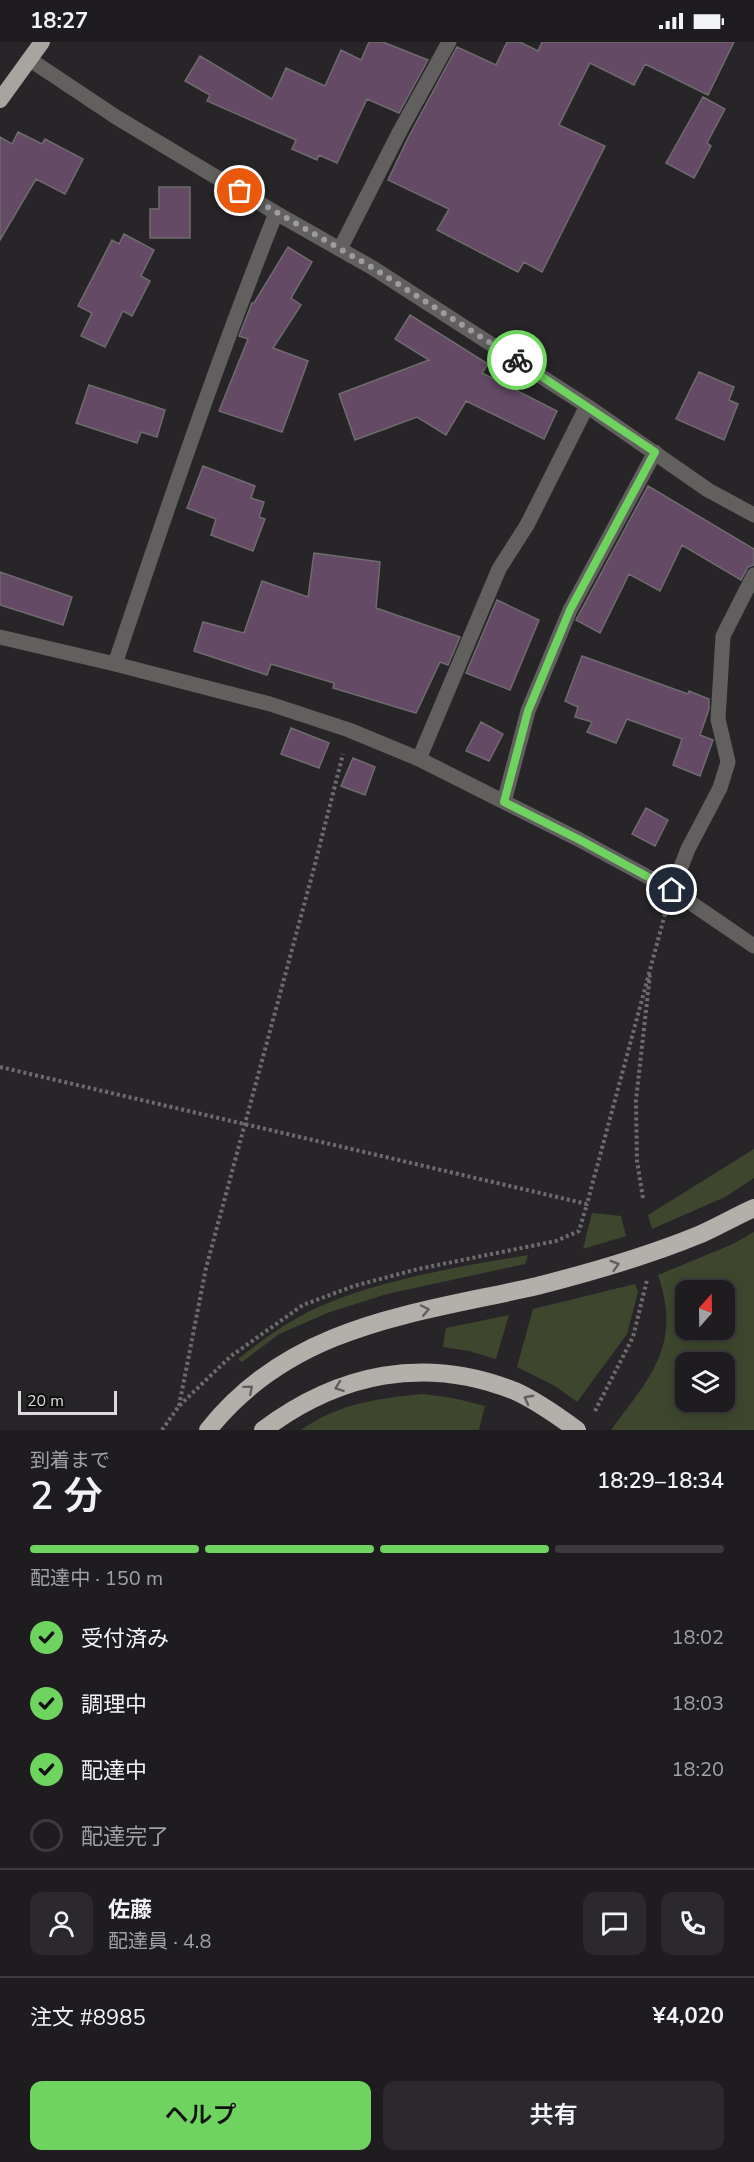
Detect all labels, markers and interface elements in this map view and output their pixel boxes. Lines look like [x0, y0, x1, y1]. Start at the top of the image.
text: 18:27 [30, 6, 88, 36]
pin [214, 165, 265, 216]
icon: bag [223, 174, 256, 207]
courier [487, 330, 547, 390]
icon: bike [501, 344, 534, 377]
pin [646, 864, 697, 915]
icon: home [655, 873, 688, 906]
one-way arrow [609, 1259, 620, 1272]
north arrow [675, 1280, 735, 1340]
map controls [675, 1280, 735, 1412]
one-way arrow [420, 1304, 430, 1317]
button: layers [675, 1352, 735, 1412]
one-way arrow [334, 1380, 345, 1393]
one-way arrow [242, 1385, 253, 1396]
scale bar [18, 1388, 117, 1416]
text: 20 m [27, 1390, 64, 1412]
one-way arrow [524, 1395, 534, 1406]
text: 到着まで [30, 1447, 110, 1474]
text: 18:29–18:34 [597, 1466, 724, 1496]
text: 2 分 [30, 1470, 103, 1523]
text: 配達中 · 150 m [30, 1565, 163, 1592]
icon: check [30, 1621, 63, 1654]
text: 受付済み [81, 1624, 169, 1654]
text: 18:02 [671, 1624, 724, 1651]
icon: check [30, 1687, 63, 1720]
text: 調理中 [81, 1690, 147, 1720]
text: 18:03 [671, 1690, 724, 1717]
icon: check [30, 1753, 63, 1786]
text: 配達中 [81, 1756, 147, 1786]
text: 18:20 [671, 1756, 724, 1783]
text: 配達完了 [81, 1822, 169, 1852]
button: person [30, 1892, 93, 1955]
button: chat [583, 1892, 646, 1955]
button: phone [661, 1892, 724, 1955]
text: 佐藤 [108, 1895, 152, 1925]
text: 配達員 · 4.8 [108, 1928, 211, 1955]
text: ¥4,020 [653, 2001, 724, 2031]
text: 注文 #8985 [30, 2003, 146, 2033]
button: ヘルプ [30, 2081, 371, 2150]
button: 共有 [383, 2081, 724, 2150]

